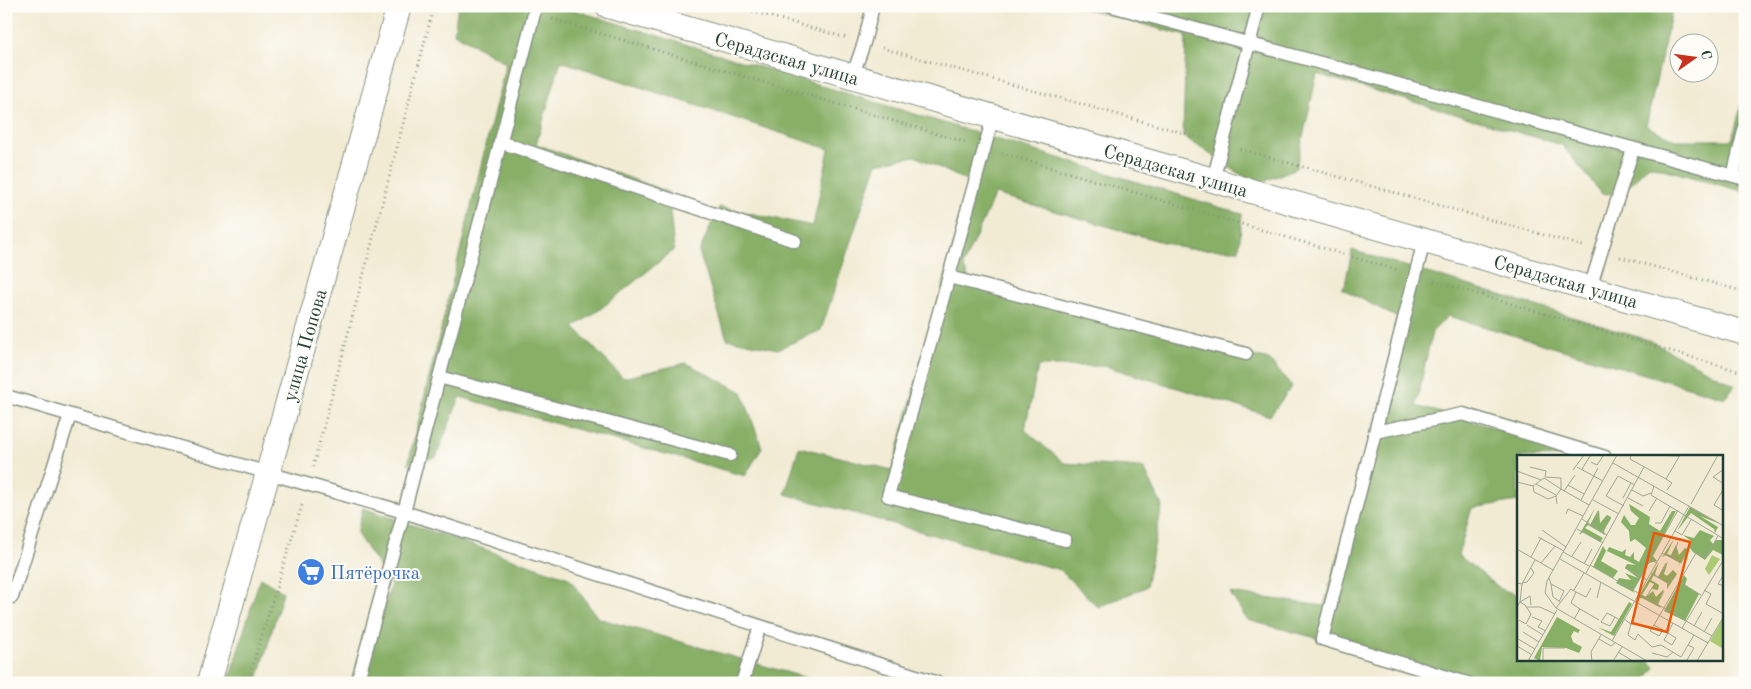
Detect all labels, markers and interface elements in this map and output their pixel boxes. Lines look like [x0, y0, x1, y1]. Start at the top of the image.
street label: Серадзская улица [712, 31, 861, 90]
north arrow [1668, 32, 1718, 82]
text: С [1698, 49, 1714, 61]
street label: Серадзская улица [1101, 143, 1250, 202]
street label: Серадзская улица [1491, 254, 1640, 313]
street label: улица Попова [281, 286, 332, 404]
inset map [1517, 455, 1724, 662]
supermarket icon: Пятёрочка [296, 557, 326, 587]
place label: Пятёрочка [330, 565, 421, 584]

